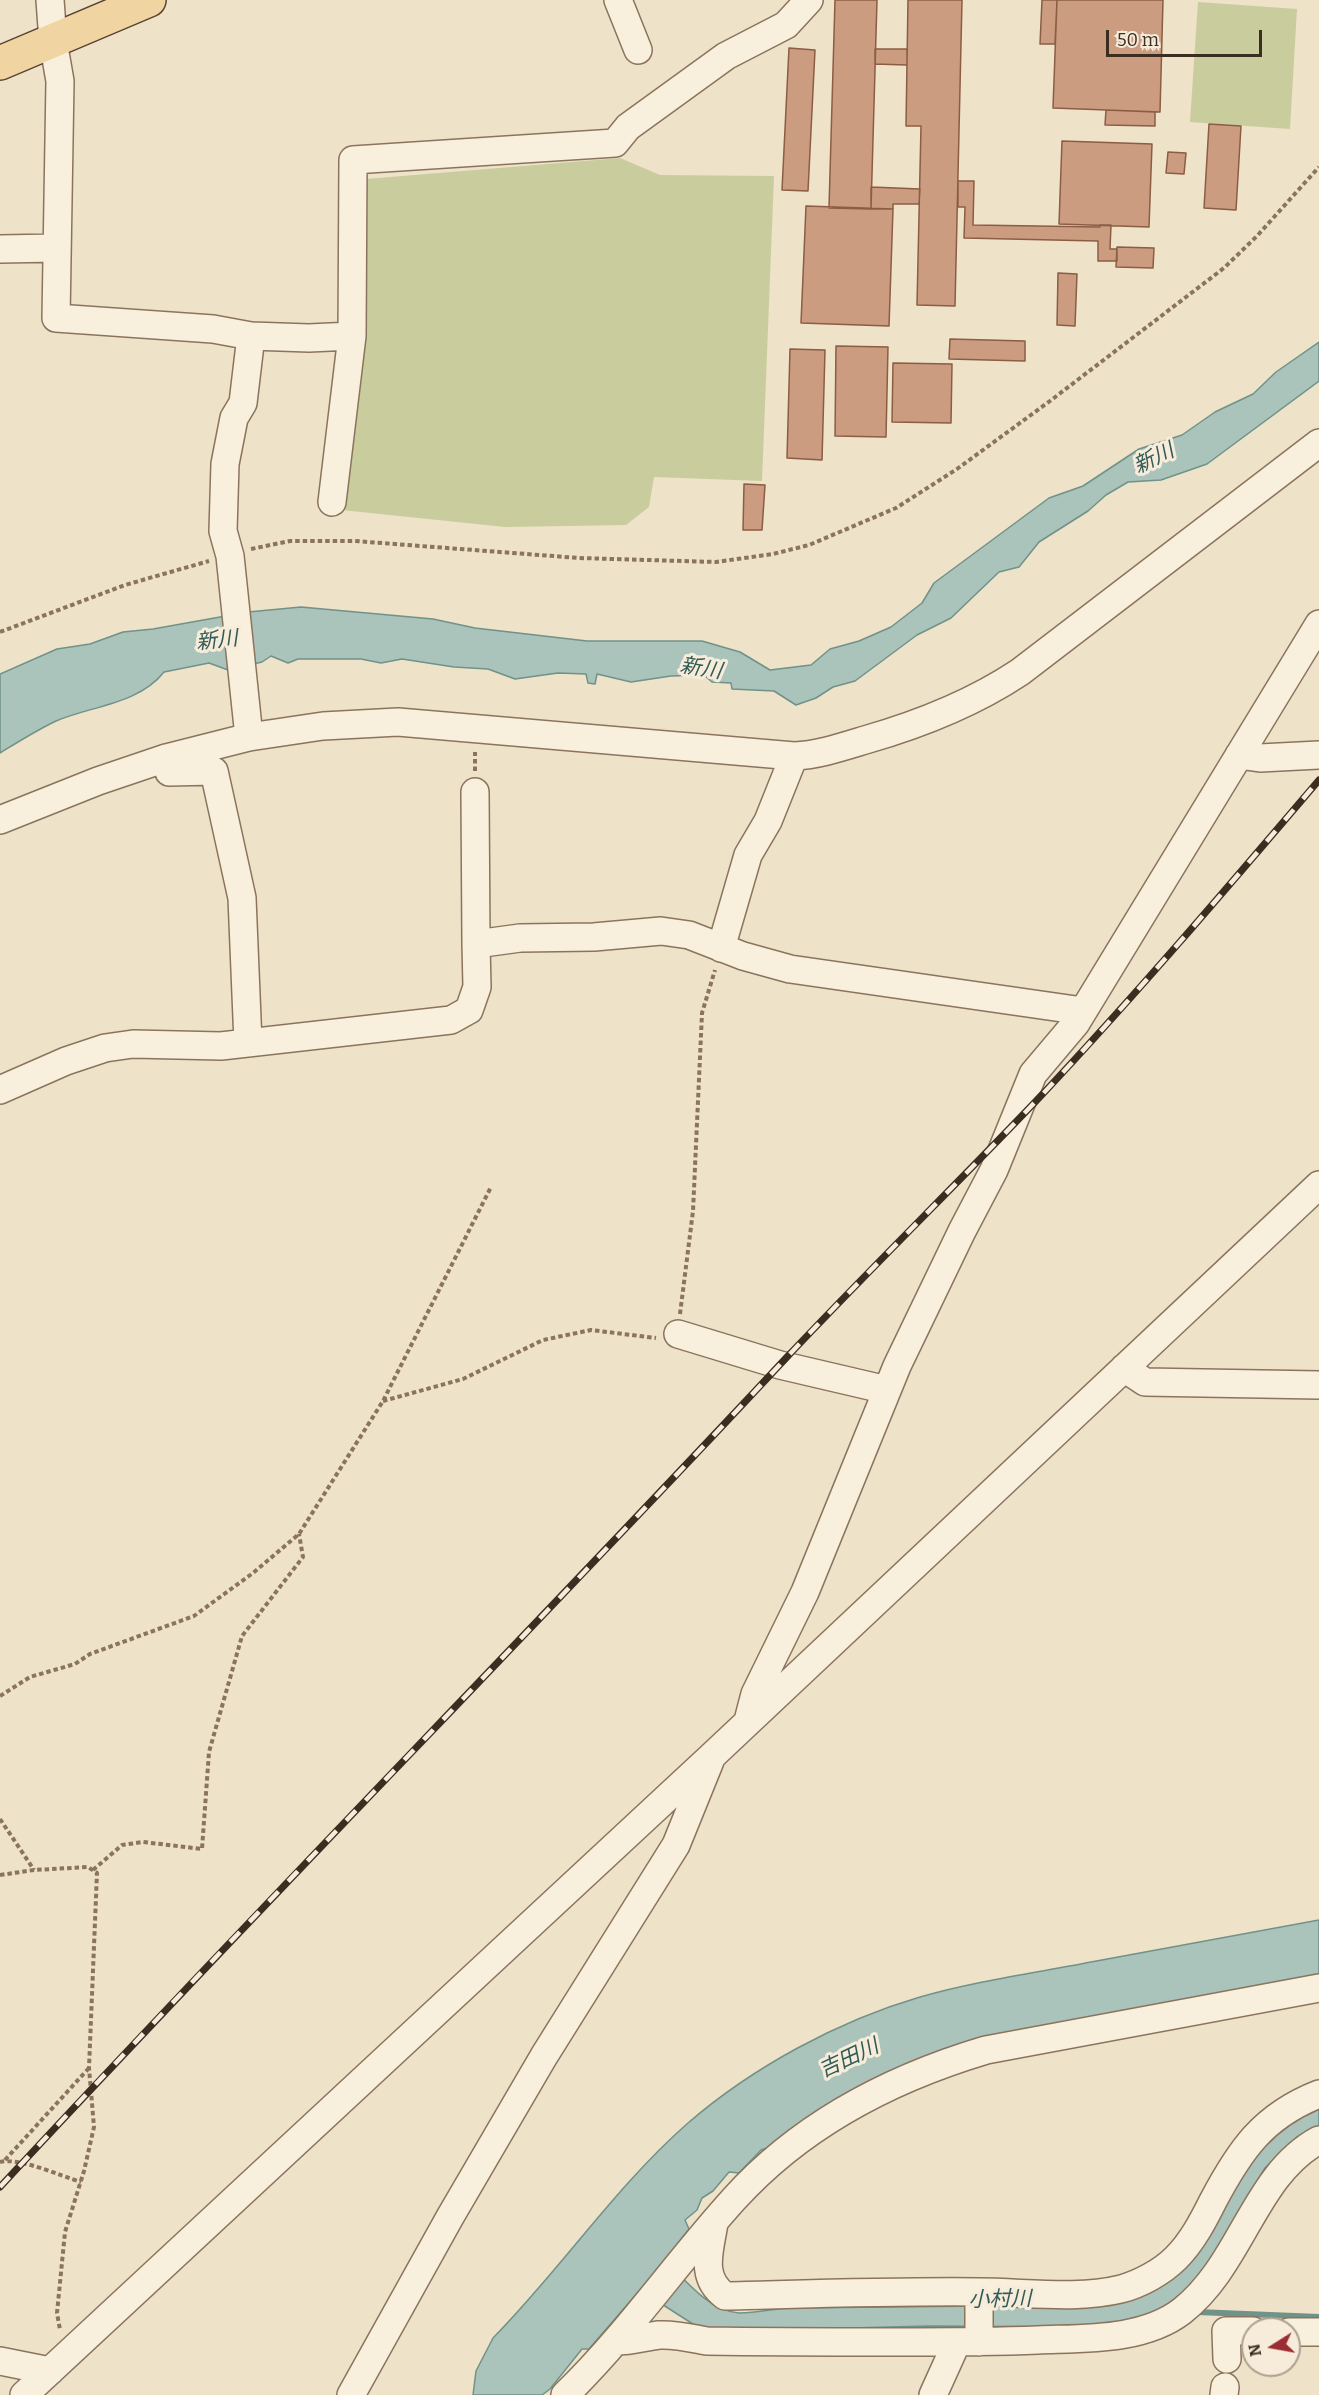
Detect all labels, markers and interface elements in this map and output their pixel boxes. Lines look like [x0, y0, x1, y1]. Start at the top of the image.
scale bar [1109, 18, 1265, 56]
text: 50 m [1117, 29, 1159, 51]
water label: 新川 [1130, 438, 1178, 480]
water label: 新川 [195, 626, 239, 656]
water label: 新川 [678, 653, 724, 685]
water label: 吉田川 [815, 2034, 883, 2084]
water label: 小村川 [968, 2287, 1032, 2313]
north arrow [1241, 2317, 1301, 2377]
text: N [1244, 2342, 1265, 2358]

